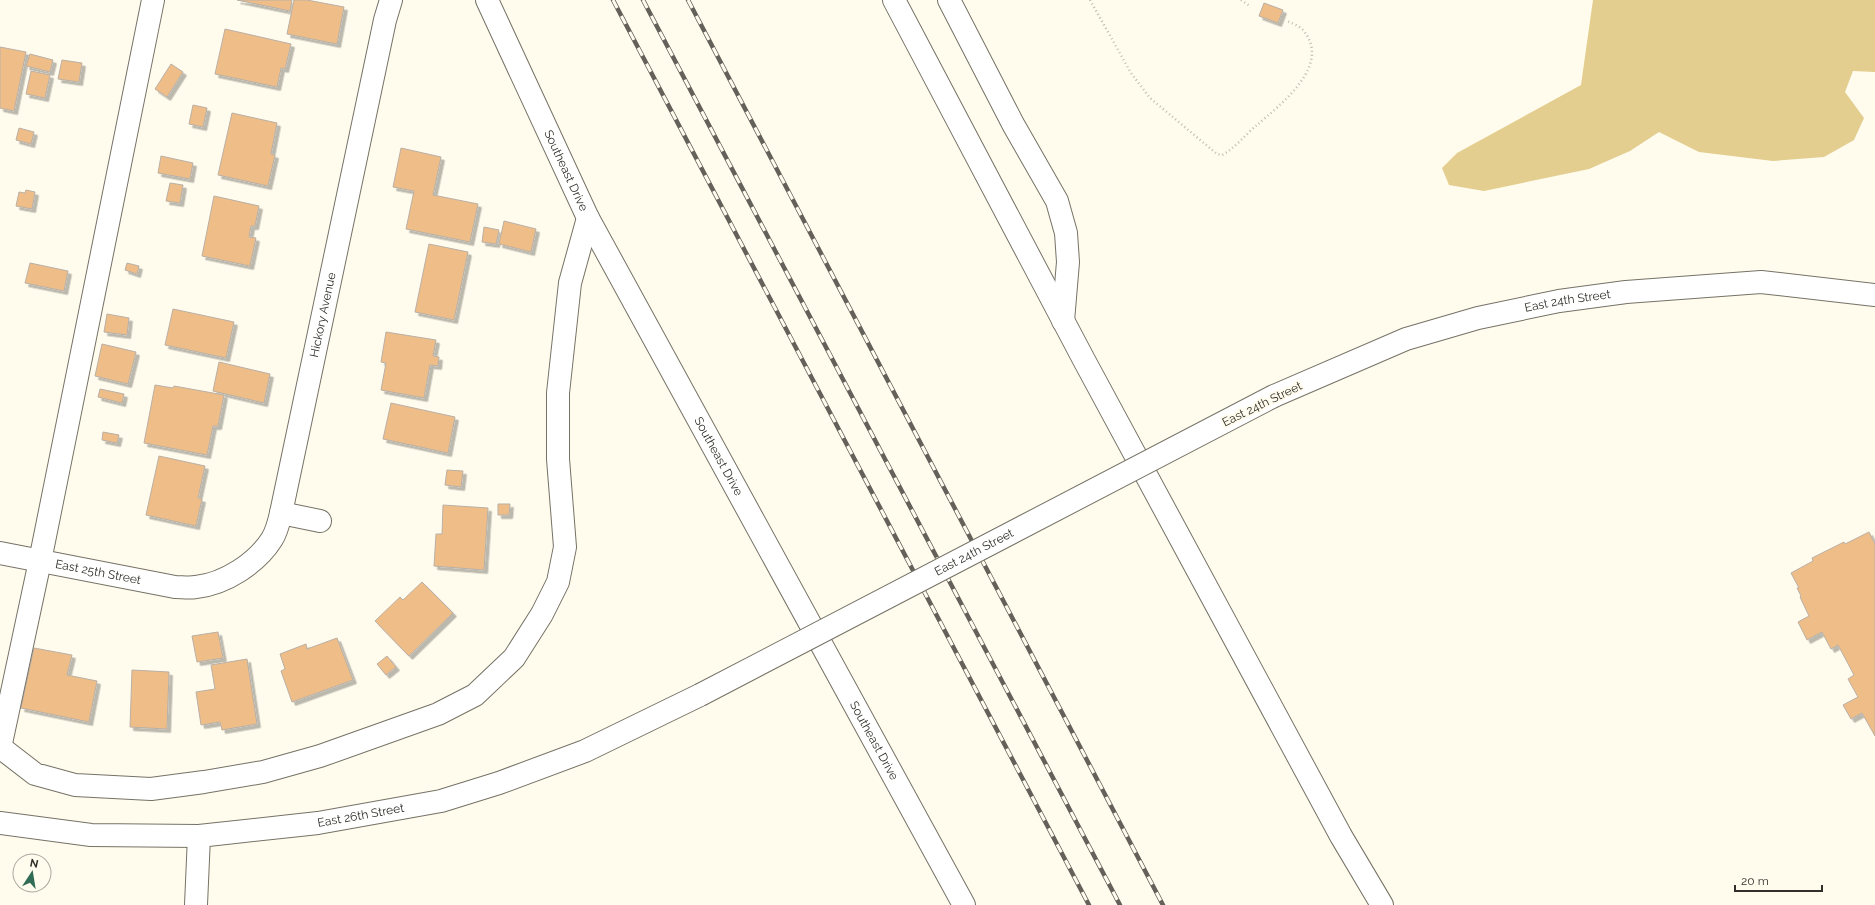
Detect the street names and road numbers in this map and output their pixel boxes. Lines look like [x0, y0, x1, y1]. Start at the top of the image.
street label: Southeast Drive [541, 128, 591, 213]
street label: Hickory Avenue [307, 271, 339, 359]
street label: East 24th Street [1523, 287, 1611, 315]
street label: East 24th Street [1220, 379, 1304, 429]
street label: Southeast Drive [691, 415, 746, 498]
street label: East 24th Street [932, 526, 1016, 579]
street label: East 25th Street [54, 557, 142, 587]
street label: Southeast Drive [847, 699, 901, 782]
street label: East 26th Street [316, 801, 405, 830]

